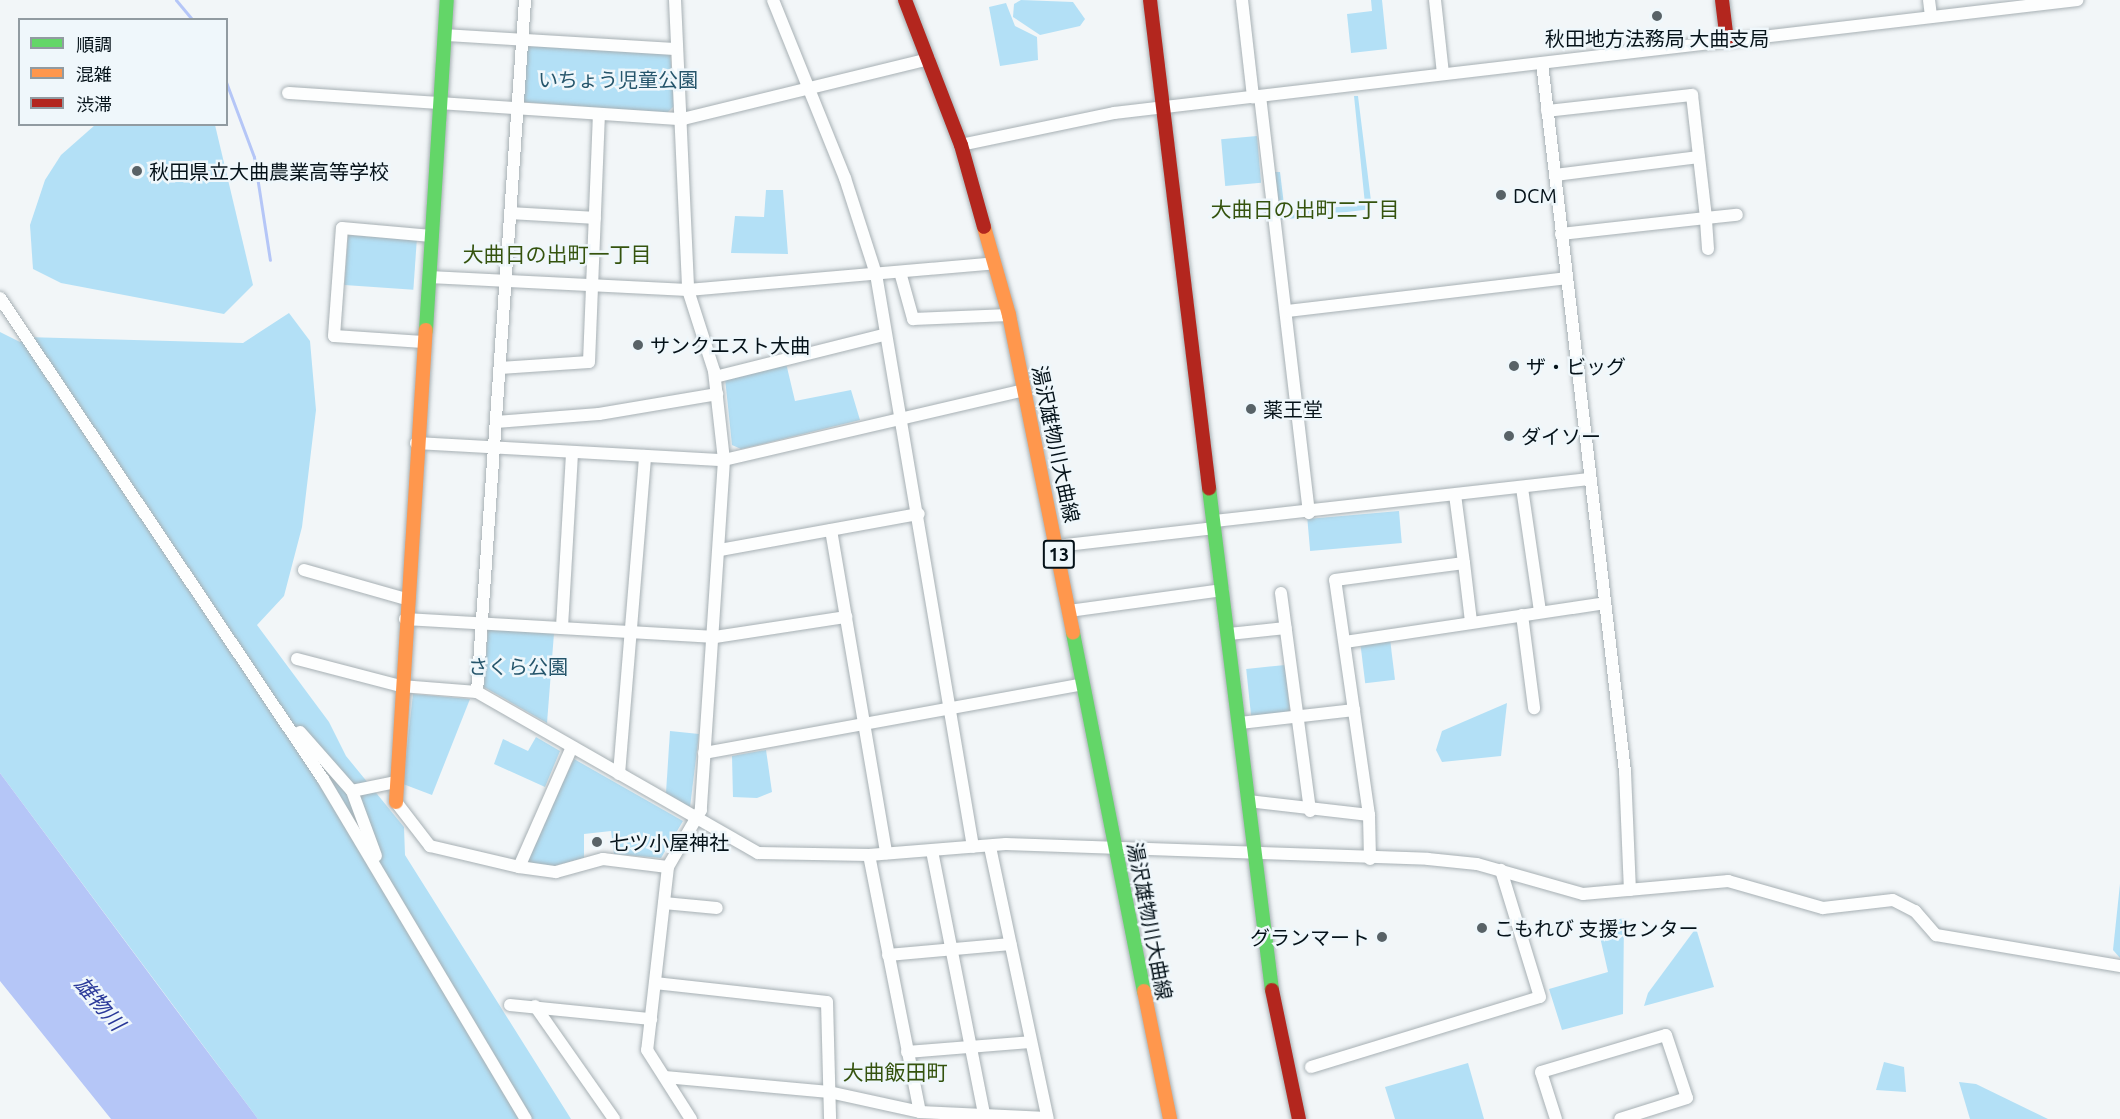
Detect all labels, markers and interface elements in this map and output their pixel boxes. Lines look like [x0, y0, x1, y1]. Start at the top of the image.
marker: 秋田地方法務局 大曲支局 [1650, 9, 1664, 23]
legend [18, 18, 228, 126]
place label: 秋田地方法務局 大曲支局 [1545, 26, 1769, 50]
text: 順調 [76, 34, 112, 54]
text: 混雑 [76, 64, 112, 84]
park label: いちょう児童公園 [538, 67, 698, 91]
text: 渋滞 [76, 94, 112, 114]
place label: 秋田県立大曲農業高等学校 [149, 159, 389, 183]
marker: 秋田県立大曲農業高等学校 [130, 164, 144, 178]
place label: DCM [1513, 183, 1557, 207]
marker: DCM [1494, 188, 1508, 202]
district label: 大曲日の出町二丁目 [1211, 196, 1399, 222]
district label: 大曲日の出町一丁目 [463, 241, 651, 267]
place label: サンクエスト大曲 [650, 333, 810, 357]
marker: サンクエスト大曲 [631, 338, 645, 352]
place label: ザ・ビッグ [1526, 354, 1626, 378]
marker: ザ・ビッグ [1507, 359, 1521, 373]
street label: 湯沢雄物川大曲線 [1028, 363, 1084, 525]
place label: 薬王堂 [1263, 397, 1323, 421]
marker: 薬王堂 [1244, 402, 1258, 416]
place label: ダイソー [1521, 424, 1601, 448]
marker: ダイソー [1502, 429, 1516, 443]
road number: 13 [1042, 539, 1076, 569]
park label: さくら公園 [468, 654, 568, 678]
place label: 七ツ小屋神社 [609, 830, 729, 854]
marker: 七ツ小屋神社 [590, 835, 604, 849]
street label: 湯沢雄物川大曲線 [1123, 840, 1177, 1002]
place label: こもれび 支援センター [1494, 916, 1699, 940]
marker: こもれび 支援センター [1475, 921, 1489, 935]
place label: グランマート [1250, 925, 1370, 949]
marker: グランマート [1375, 930, 1389, 944]
water label: 雄物川 [70, 971, 130, 1035]
district label: 大曲飯田町 [843, 1059, 947, 1085]

